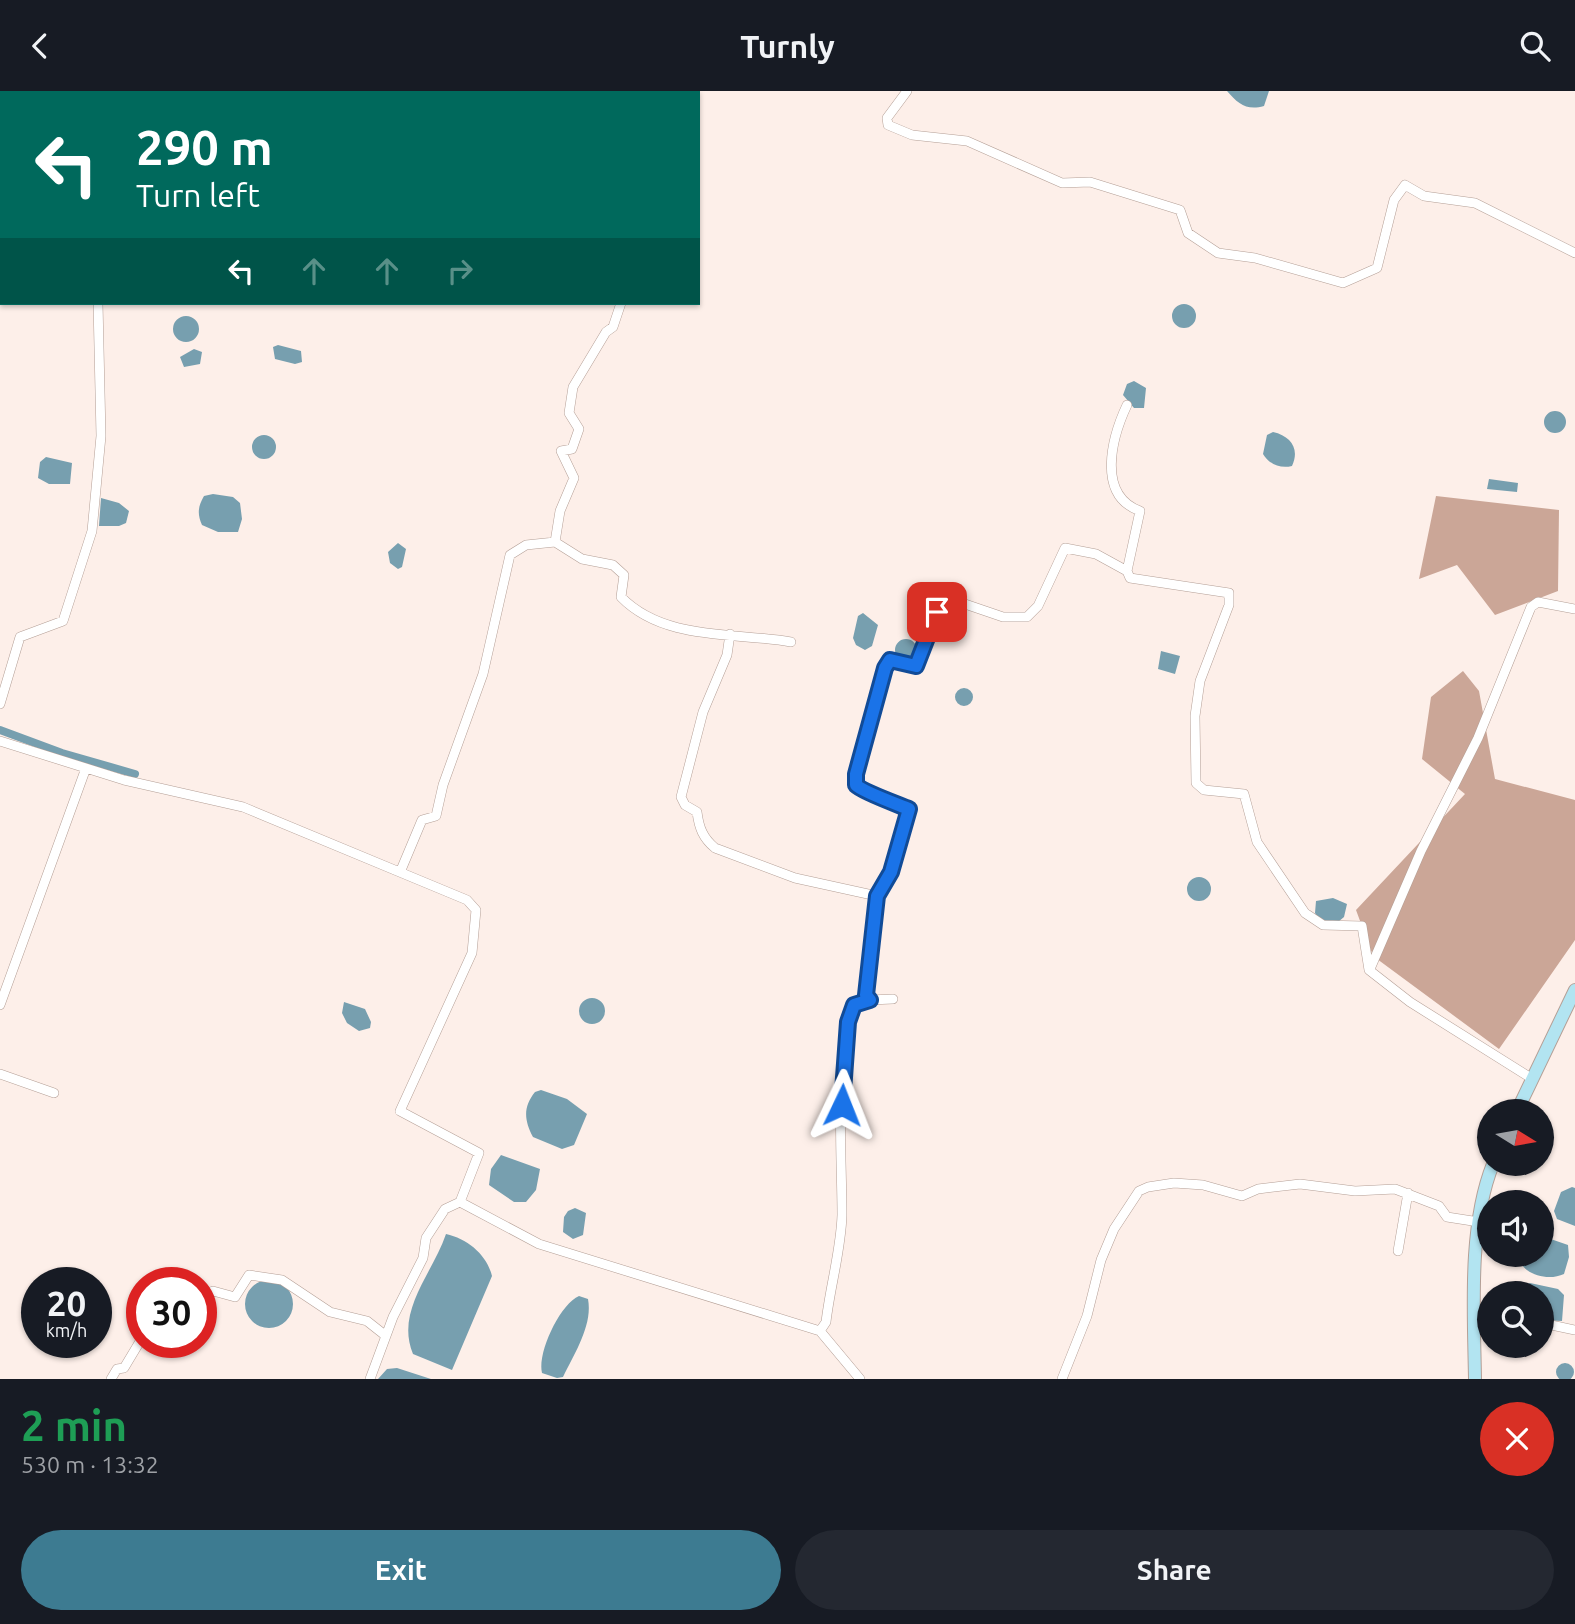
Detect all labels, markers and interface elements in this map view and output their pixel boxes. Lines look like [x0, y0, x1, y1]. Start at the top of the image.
icon: back [21, 27, 59, 65]
icon: search [1516, 27, 1554, 65]
text: Turnly [740, 28, 835, 64]
icon: left [21, 119, 112, 210]
text: 290 m [136, 119, 273, 174]
text: Turn left [136, 177, 260, 213]
icon: left [222, 252, 260, 290]
icon: ahead [295, 252, 333, 290]
icon: ahead [368, 252, 406, 290]
icon: right [441, 252, 479, 290]
pin [907, 582, 967, 642]
icon: arrive [918, 593, 956, 631]
position arrow [805, 1068, 879, 1142]
north arrow [1477, 1099, 1554, 1176]
map controls [1477, 1099, 1554, 1358]
button: sound [1477, 1190, 1554, 1267]
speed limit sign: 30 [126, 1267, 217, 1358]
button: search [1477, 1281, 1554, 1358]
text: 20 [47, 1283, 86, 1323]
text: km/h [46, 1320, 87, 1340]
text: 2 min [21, 1402, 127, 1449]
button: close [1480, 1402, 1554, 1476]
text: 530 m · 13:32 [21, 1452, 159, 1477]
button: Exit [21, 1530, 781, 1610]
button: Share [795, 1530, 1554, 1610]

